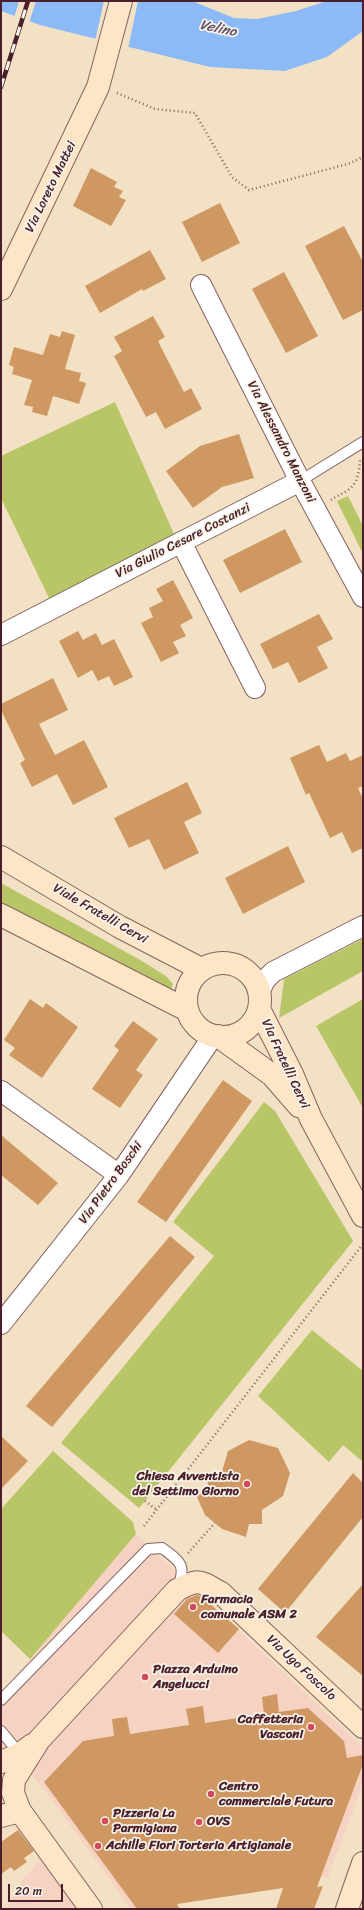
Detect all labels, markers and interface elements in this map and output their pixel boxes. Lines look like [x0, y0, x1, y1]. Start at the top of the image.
water label: Velino [198, 17, 238, 41]
street label: Via Loreto Mattei [22, 139, 80, 235]
street label: Via Alessandro Manzoni [244, 379, 318, 505]
street label: Via Giulio Cesare Costanzi [113, 500, 253, 582]
street label: Viale Fratelli Cervi [50, 881, 150, 947]
street label: Via Fratelli Cervi [258, 1017, 312, 1111]
street label: Via Pietro Boschi [76, 1139, 146, 1227]
place label: Chiesa Avventista del Settimo Giorno [132, 1469, 239, 1500]
marker: Chiesa Avventista del Settimo Giorno [242, 1479, 252, 1489]
place label: Farmacia comunale ASM 2 [201, 1592, 297, 1623]
marker: Farmacia comunale ASM 2 [188, 1602, 198, 1612]
street label: Via Ugo Foscolo [263, 1632, 339, 1704]
place label: Piazza Arduino Angelucci [153, 1662, 238, 1693]
marker: Piazza Arduino Angelucci [140, 1672, 150, 1682]
place label: Caffetteria Vasconi [238, 1712, 303, 1743]
marker: Caffetteria Vasconi [306, 1722, 316, 1732]
place label: Centro commerciale Futura [219, 1779, 333, 1810]
marker: Centro commerciale Futura [206, 1789, 216, 1799]
place label: Pizzeria La Parmigiana [113, 1806, 177, 1837]
place label: OVS [207, 1814, 231, 1830]
marker: Pizzeria La Parmigiana [100, 1816, 110, 1826]
marker: OVS [194, 1817, 204, 1827]
place label: Achille Fiori Torteria Artigianale [106, 1838, 291, 1854]
marker: Achille Fiori Torteria Artigianale [93, 1841, 103, 1851]
scale bar [10, 1876, 65, 1902]
text: 20 m [15, 1880, 42, 1902]

